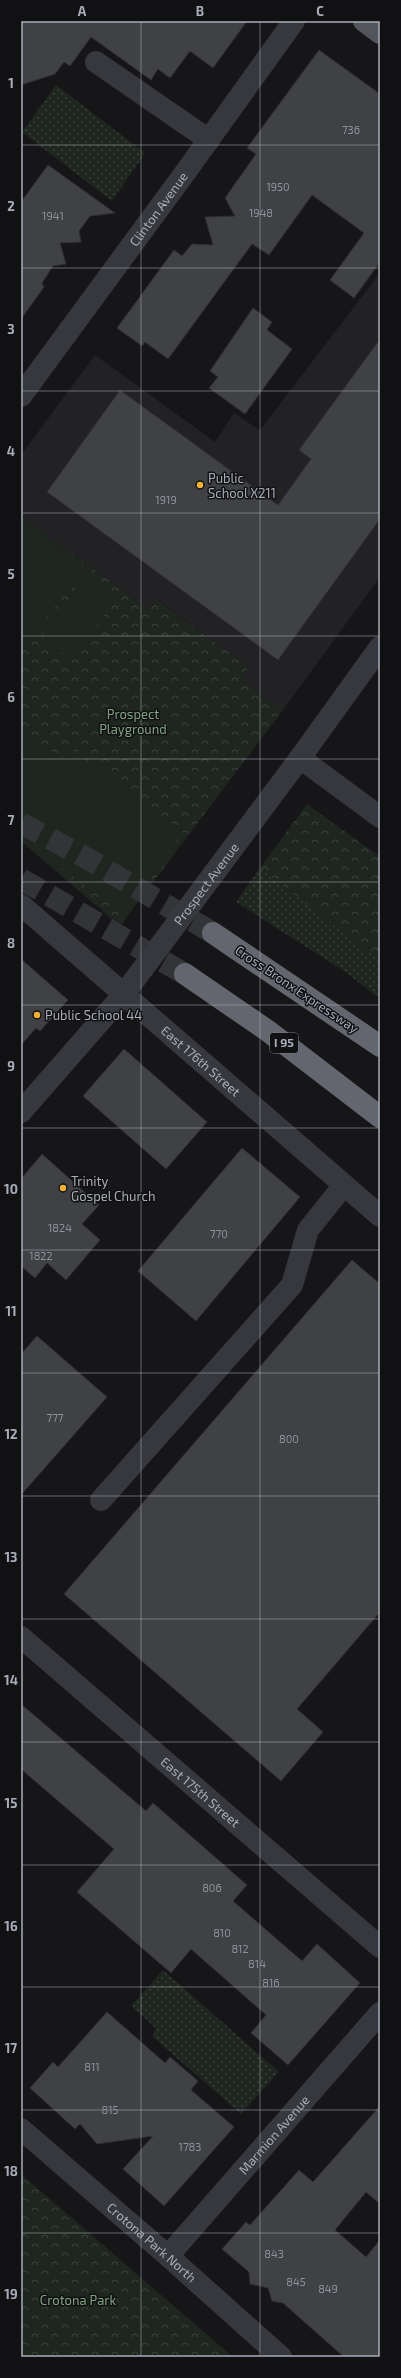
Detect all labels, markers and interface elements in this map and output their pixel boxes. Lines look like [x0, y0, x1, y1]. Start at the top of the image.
text: A [78, 3, 87, 19]
text: B [196, 3, 204, 19]
text: C [316, 3, 324, 19]
text: 1 [8, 75, 14, 91]
house number: 736 [342, 123, 360, 136]
street label: Clinton Avenue [126, 169, 191, 249]
house number: 1950 [266, 180, 290, 193]
text: 2 [7, 198, 15, 214]
house number: 1948 [249, 206, 273, 219]
house number: 1941 [42, 209, 64, 222]
text: 3 [7, 321, 15, 337]
text: 4 [7, 443, 15, 459]
place label: Public School X211 [208, 470, 276, 501]
marker: Public School X211 [195, 480, 205, 490]
house number: 1919 [155, 493, 177, 506]
text: 5 [7, 566, 15, 582]
text: 6 [7, 689, 15, 705]
park label: Prospect Playground [99, 706, 167, 737]
text: 7 [8, 812, 15, 828]
street label: Prospect Avenue [170, 840, 242, 928]
text: 8 [7, 935, 15, 951]
street label: Cross Bronx Expressway [232, 942, 362, 1036]
place label: Public School 44 [45, 1007, 142, 1023]
marker: Public School 44 [32, 1010, 42, 1020]
street label: East 176th Street [158, 1022, 244, 1100]
road number: I 95 [270, 1033, 298, 1053]
text: 9 [7, 1058, 15, 1074]
place label: Trinity Gospel Church [71, 1173, 155, 1204]
text: 10 [4, 1181, 18, 1197]
marker: Trinity Gospel Church [58, 1183, 68, 1193]
house number: 1824 [48, 1221, 72, 1234]
house number: 770 [210, 1227, 228, 1240]
house number: 1822 [29, 1249, 53, 1262]
text: 11 [5, 1303, 17, 1319]
house number: 777 [47, 1411, 64, 1424]
text: 12 [4, 1426, 18, 1442]
house number: 800 [279, 1432, 299, 1445]
text: 13 [5, 1549, 18, 1565]
text: 14 [4, 1672, 18, 1688]
street label: East 175th Street [158, 1753, 243, 1830]
text: 15 [5, 1795, 17, 1811]
house number: 806 [202, 1881, 222, 1894]
text: 16 [4, 1918, 18, 1934]
house number: 810 [213, 1926, 231, 1939]
house number: 812 [231, 1942, 249, 1955]
house number: 814 [248, 1957, 266, 1970]
house number: 816 [262, 1976, 280, 1989]
text: 17 [5, 2040, 17, 2056]
house number: 811 [84, 2060, 100, 2073]
street label: Marmion Avenue [235, 2092, 313, 2177]
house number: 815 [102, 2103, 119, 2116]
house number: 1783 [179, 2140, 201, 2153]
text: 18 [4, 2163, 18, 2179]
street label: Crotona Park North [104, 2199, 200, 2286]
house number: 843 [264, 2247, 284, 2260]
house number: 845 [286, 2275, 306, 2288]
house number: 849 [318, 2282, 338, 2295]
text: 19 [4, 2286, 18, 2302]
park label: Crotona Park [40, 2292, 117, 2308]

